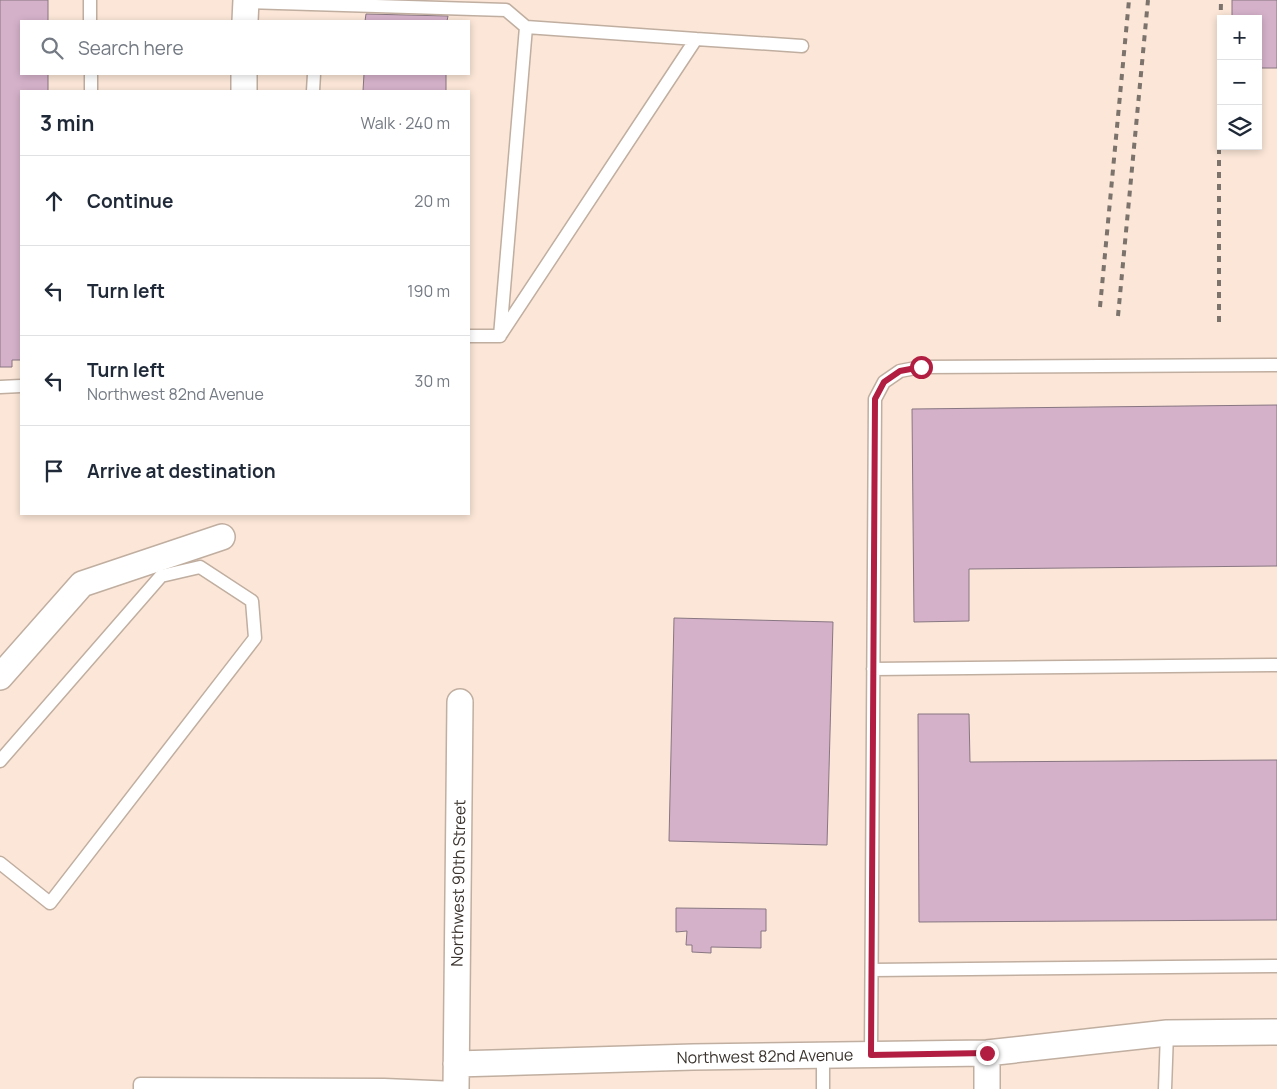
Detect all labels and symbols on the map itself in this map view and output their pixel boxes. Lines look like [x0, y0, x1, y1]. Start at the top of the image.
route start [910, 356, 933, 379]
street label: Northwest 90th Street [446, 799, 470, 967]
route end [976, 1042, 999, 1065]
street label: Northwest 82nd Avenue [676, 1043, 854, 1069]

